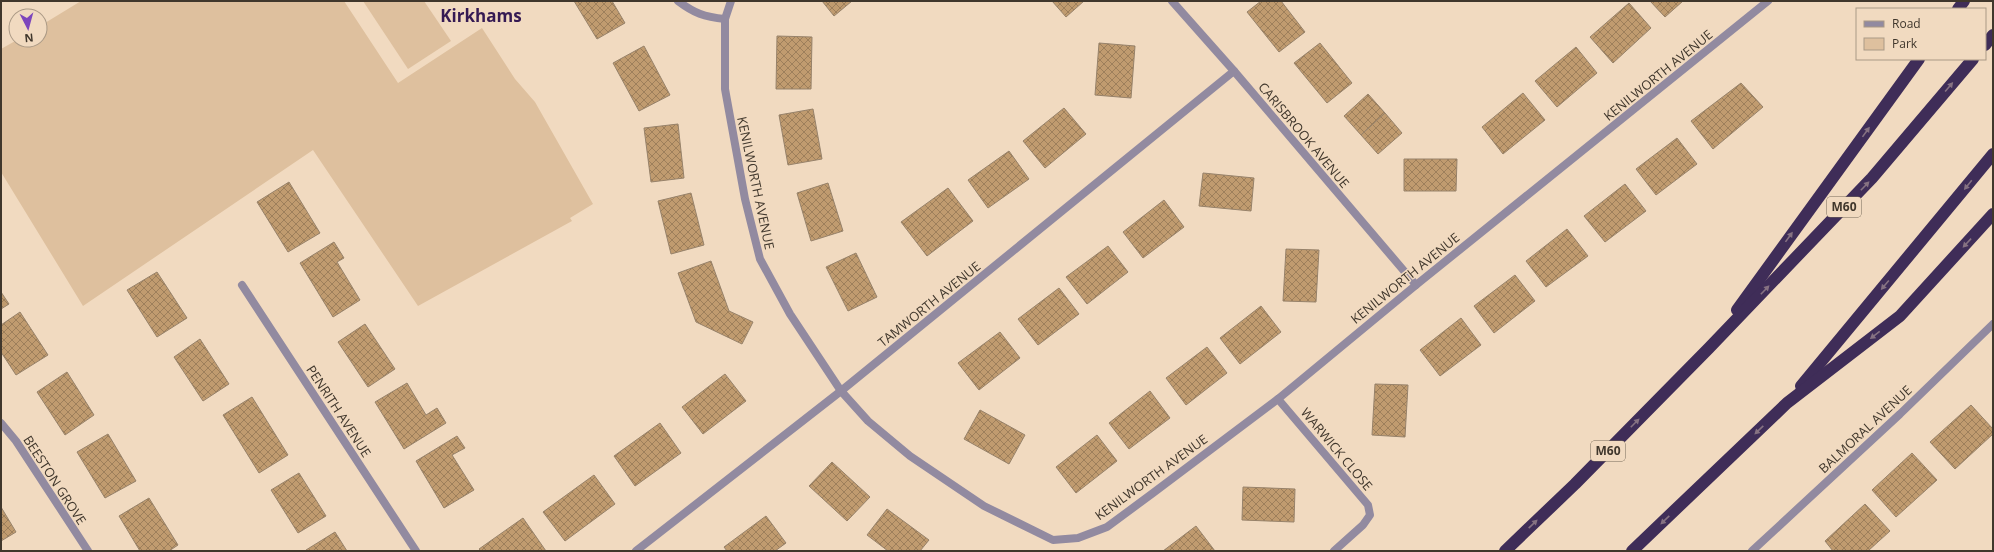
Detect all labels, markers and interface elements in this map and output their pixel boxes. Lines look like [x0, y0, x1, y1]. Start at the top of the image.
district label: Kirkhams [440, 4, 522, 27]
north arrow [8, 8, 48, 48]
legend [1856, 8, 1986, 60]
text: Road [1892, 15, 1921, 32]
street label: KENILWORTH AVENUE [1600, 25, 1716, 125]
text: N [24, 31, 34, 46]
text: Park [1892, 35, 1918, 52]
street label: CARISBROOK AVENUE [1254, 78, 1354, 192]
one-way arrow [1944, 82, 1954, 92]
street label: KENILWORTH AVENUE [733, 115, 779, 251]
one-way arrow [1862, 127, 1870, 138]
one-way arrow [1964, 179, 1973, 190]
one-way arrow [1860, 181, 1869, 191]
road number: M60 [1827, 197, 1861, 217]
street label: KENILWORTH AVENUE [1347, 228, 1463, 328]
one-way arrow [1785, 232, 1794, 243]
one-way arrow [1962, 238, 1971, 248]
street label: TAMWORTH AVENUE [874, 257, 984, 351]
one-way arrow [1881, 279, 1890, 290]
one-way arrow [1760, 285, 1770, 295]
one-way arrow [1870, 331, 1881, 339]
street label: PENRITH AVENUE [303, 362, 375, 460]
street label: BALMORAL AVENUE [1815, 381, 1915, 477]
street label: WARWICK CLOSE [1297, 404, 1377, 494]
one-way arrow [1630, 418, 1640, 428]
one-way arrow [1754, 425, 1763, 434]
street label: KENILWORTH AVENUE [1091, 430, 1211, 524]
street label: BEESTON GROVE [19, 432, 91, 528]
road number: M60 [1591, 441, 1625, 461]
one-way arrow [1660, 515, 1670, 525]
one-way arrow [1528, 519, 1538, 529]

